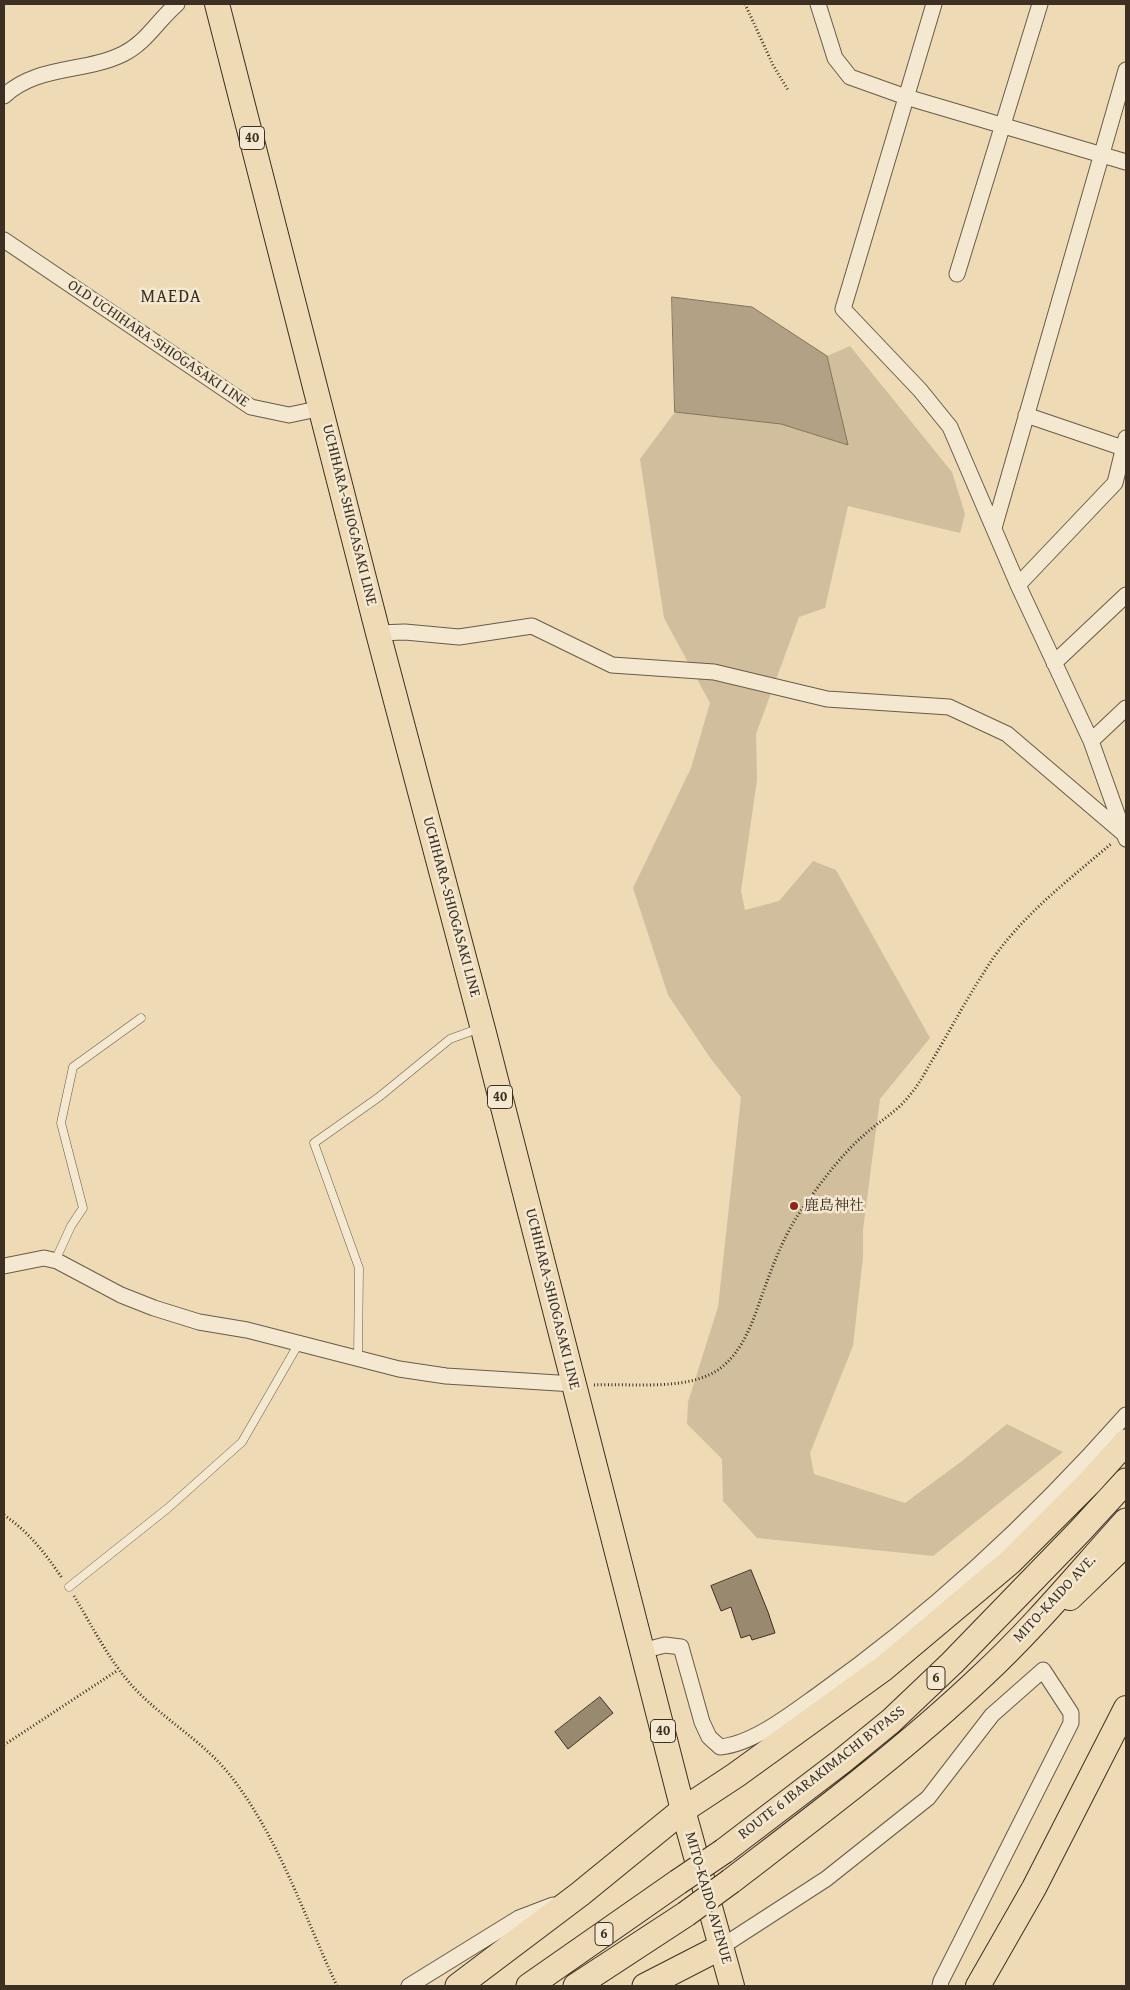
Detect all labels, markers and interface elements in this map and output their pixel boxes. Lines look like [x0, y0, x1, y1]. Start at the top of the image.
road number: 40 [240, 126, 264, 150]
street label: OLD UCHIHARA-SHIOGASAKI LINE [64, 276, 252, 412]
district label: MAEDA [140, 286, 202, 308]
street label: UCHIHARA-SHIOGASAKI LINE [318, 423, 380, 607]
street label: UCHIHARA-SHIOGASAKI LINE [418, 815, 484, 999]
road number: 40 [488, 1086, 512, 1108]
place label: 鹿島神社 [804, 1197, 864, 1215]
marker: 鹿島神社 [788, 1200, 800, 1212]
street label: UCHIHARA-SHIOGASAKI LINE [521, 1207, 583, 1391]
street label: MITO-KAIDO AVE. [1010, 1552, 1100, 1646]
road number: 6 [927, 1666, 945, 1690]
street label: ROUTE 6 IBARAKIMACHI BYPASS [735, 1702, 909, 1844]
road number: 40 [650, 1720, 676, 1742]
street label: MITO-KAIDO AVENUE [681, 1830, 735, 1966]
road number: 6 [595, 1922, 613, 1946]

